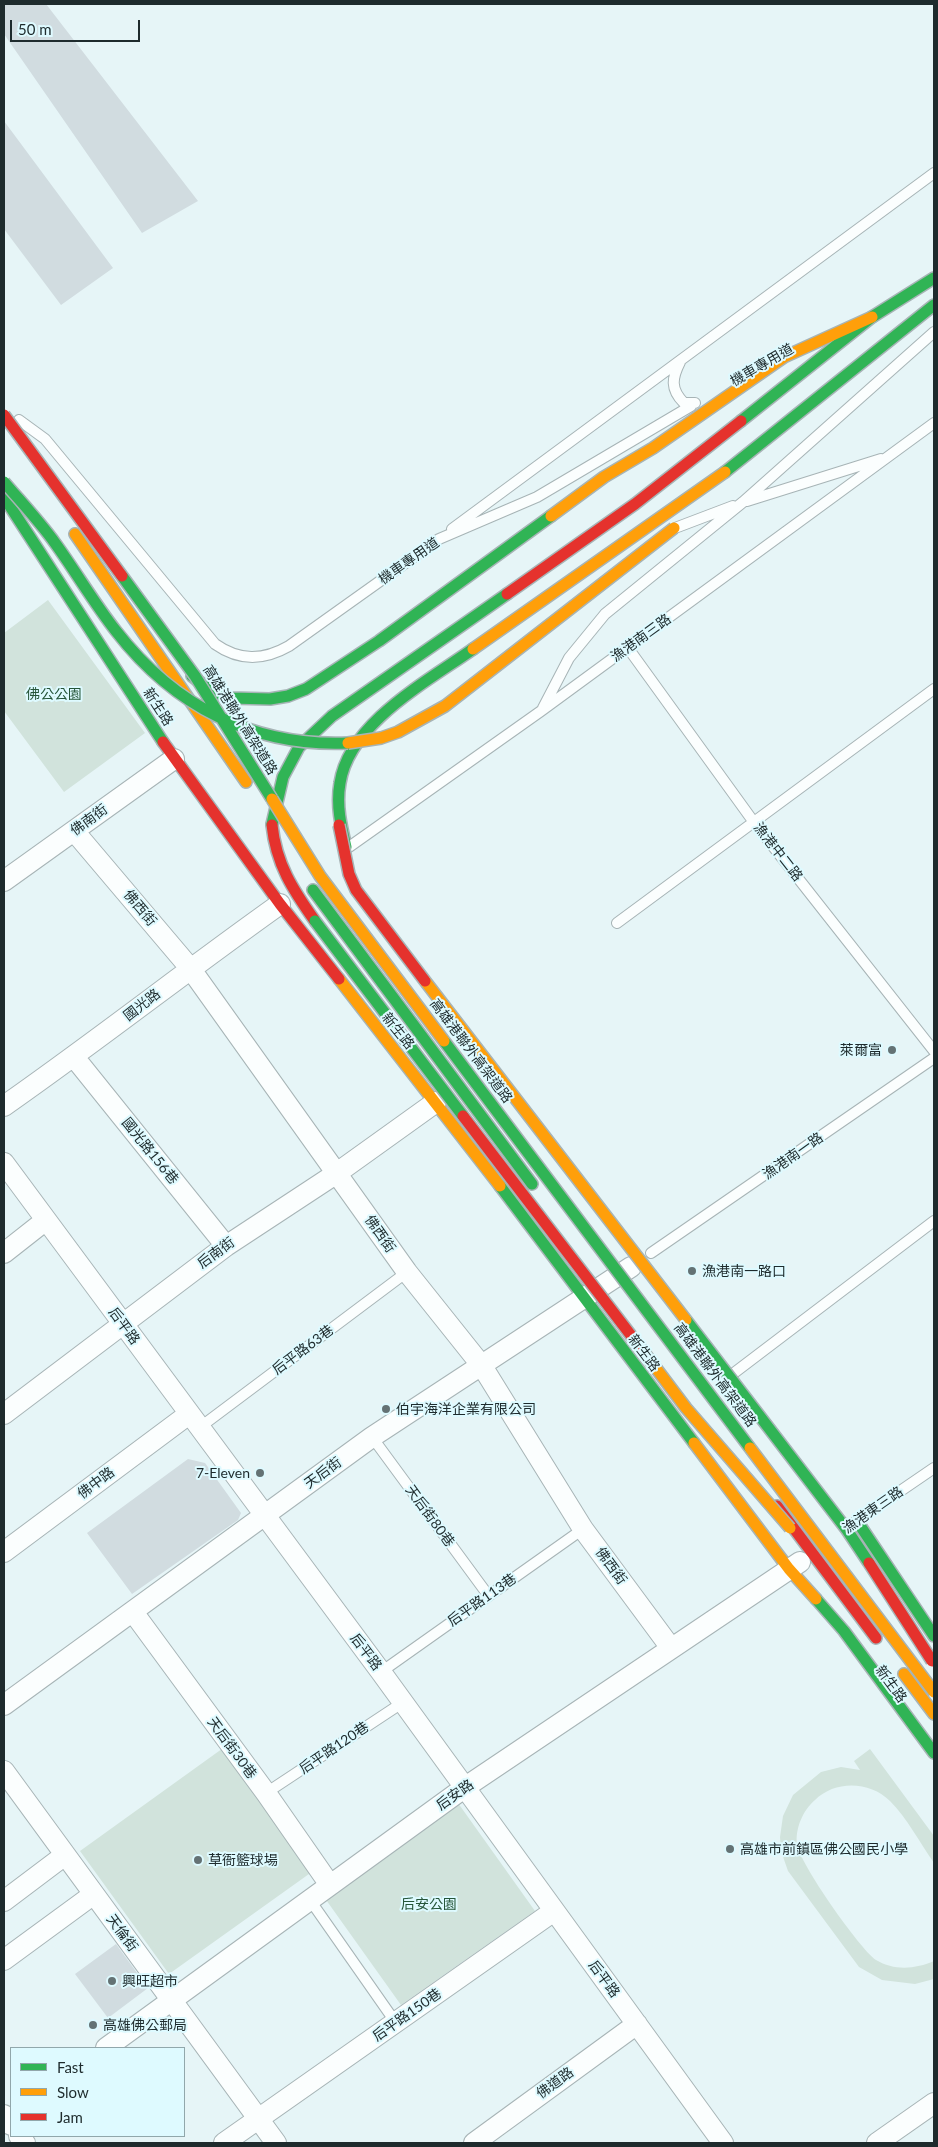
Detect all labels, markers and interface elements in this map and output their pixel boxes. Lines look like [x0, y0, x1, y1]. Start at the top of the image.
scale bar [12, 10, 142, 42]
text: 50 m [18, 20, 52, 38]
street label: 機車專用道 [727, 340, 797, 390]
street label: 機車專用道 [376, 534, 442, 588]
street label: 漁港南三路 [608, 611, 674, 665]
street label: 高雄港聯外高架道路 [199, 662, 281, 778]
street label: 新生路 [140, 685, 176, 729]
park label: 佛公公園 [26, 686, 82, 702]
street label: 佛南街 [67, 801, 111, 839]
street label: 漁港中二路 [750, 819, 806, 885]
street label: 佛西街 [120, 887, 160, 929]
street label: 國光路 [120, 985, 164, 1025]
street label: 高雄港聯外高架道路 [426, 996, 516, 1106]
street label: 新生路 [378, 1009, 418, 1053]
place label: 萊爾富 [840, 1042, 882, 1058]
marker: 萊爾富 [886, 1044, 898, 1056]
street label: 國光路156巷 [118, 1114, 182, 1188]
street label: 漁港南一路 [760, 1129, 826, 1183]
street label: 佛西街 [361, 1212, 399, 1256]
street label: 后南街 [194, 1234, 238, 1272]
place label: 漁港南一路口 [702, 1263, 786, 1279]
marker: 漁港南一路口 [686, 1265, 698, 1277]
street label: 后平路 [105, 1304, 143, 1348]
street label: 高雄港聯外高架道路 [670, 1320, 760, 1430]
street label: 后平路63巷 [269, 1322, 337, 1378]
street label: 新生路 [625, 1331, 663, 1375]
place label: 伯宇海洋企業有限公司 [396, 1401, 536, 1417]
marker: 伯宇海洋企業有限公司 [380, 1403, 392, 1415]
street label: 天后街 [301, 1454, 345, 1492]
street label: 佛中路 [74, 1464, 118, 1502]
place label: 7-Eleven [196, 1465, 250, 1481]
marker: 7-Eleven [254, 1467, 266, 1479]
street label: 天后街80巷 [402, 1482, 458, 1550]
street label: 漁港東三路 [840, 1483, 906, 1537]
street label: 佛西街 [592, 1544, 630, 1588]
street label: 后平路113巷 [444, 1570, 520, 1630]
street label: 后平路 [347, 1630, 385, 1674]
street label: 新生路 [872, 1662, 910, 1706]
street label: 天后街30巷 [204, 1714, 260, 1782]
street label: 后平路120巷 [296, 1719, 372, 1777]
street label: 后安路 [433, 1776, 477, 1814]
place label: 高雄市前鎮區佛公國民小學 [740, 1841, 908, 1857]
marker: 高雄市前鎮區佛公國民小學 [724, 1843, 736, 1855]
place label: 草衙籃球場 [208, 1852, 278, 1868]
marker: 草衙籃球場 [192, 1854, 204, 1866]
park label: 后安公園 [401, 1896, 457, 1912]
street label: 天倫街 [103, 1911, 141, 1955]
street label: 后平路 [585, 1957, 623, 2001]
place label: 興旺超市 [122, 1973, 178, 1989]
marker: 興旺超市 [106, 1975, 118, 1987]
street label: 后平路150巷 [369, 1985, 445, 2045]
place label: 高雄佛公郵局 [103, 2017, 187, 2033]
marker: 高雄佛公郵局 [87, 2019, 99, 2031]
legend [10, 2047, 185, 2137]
text: Fast [57, 2058, 84, 2076]
street label: 佛道路 [533, 2064, 577, 2102]
text: Slow [57, 2083, 89, 2101]
text: Jam [57, 2108, 83, 2126]

